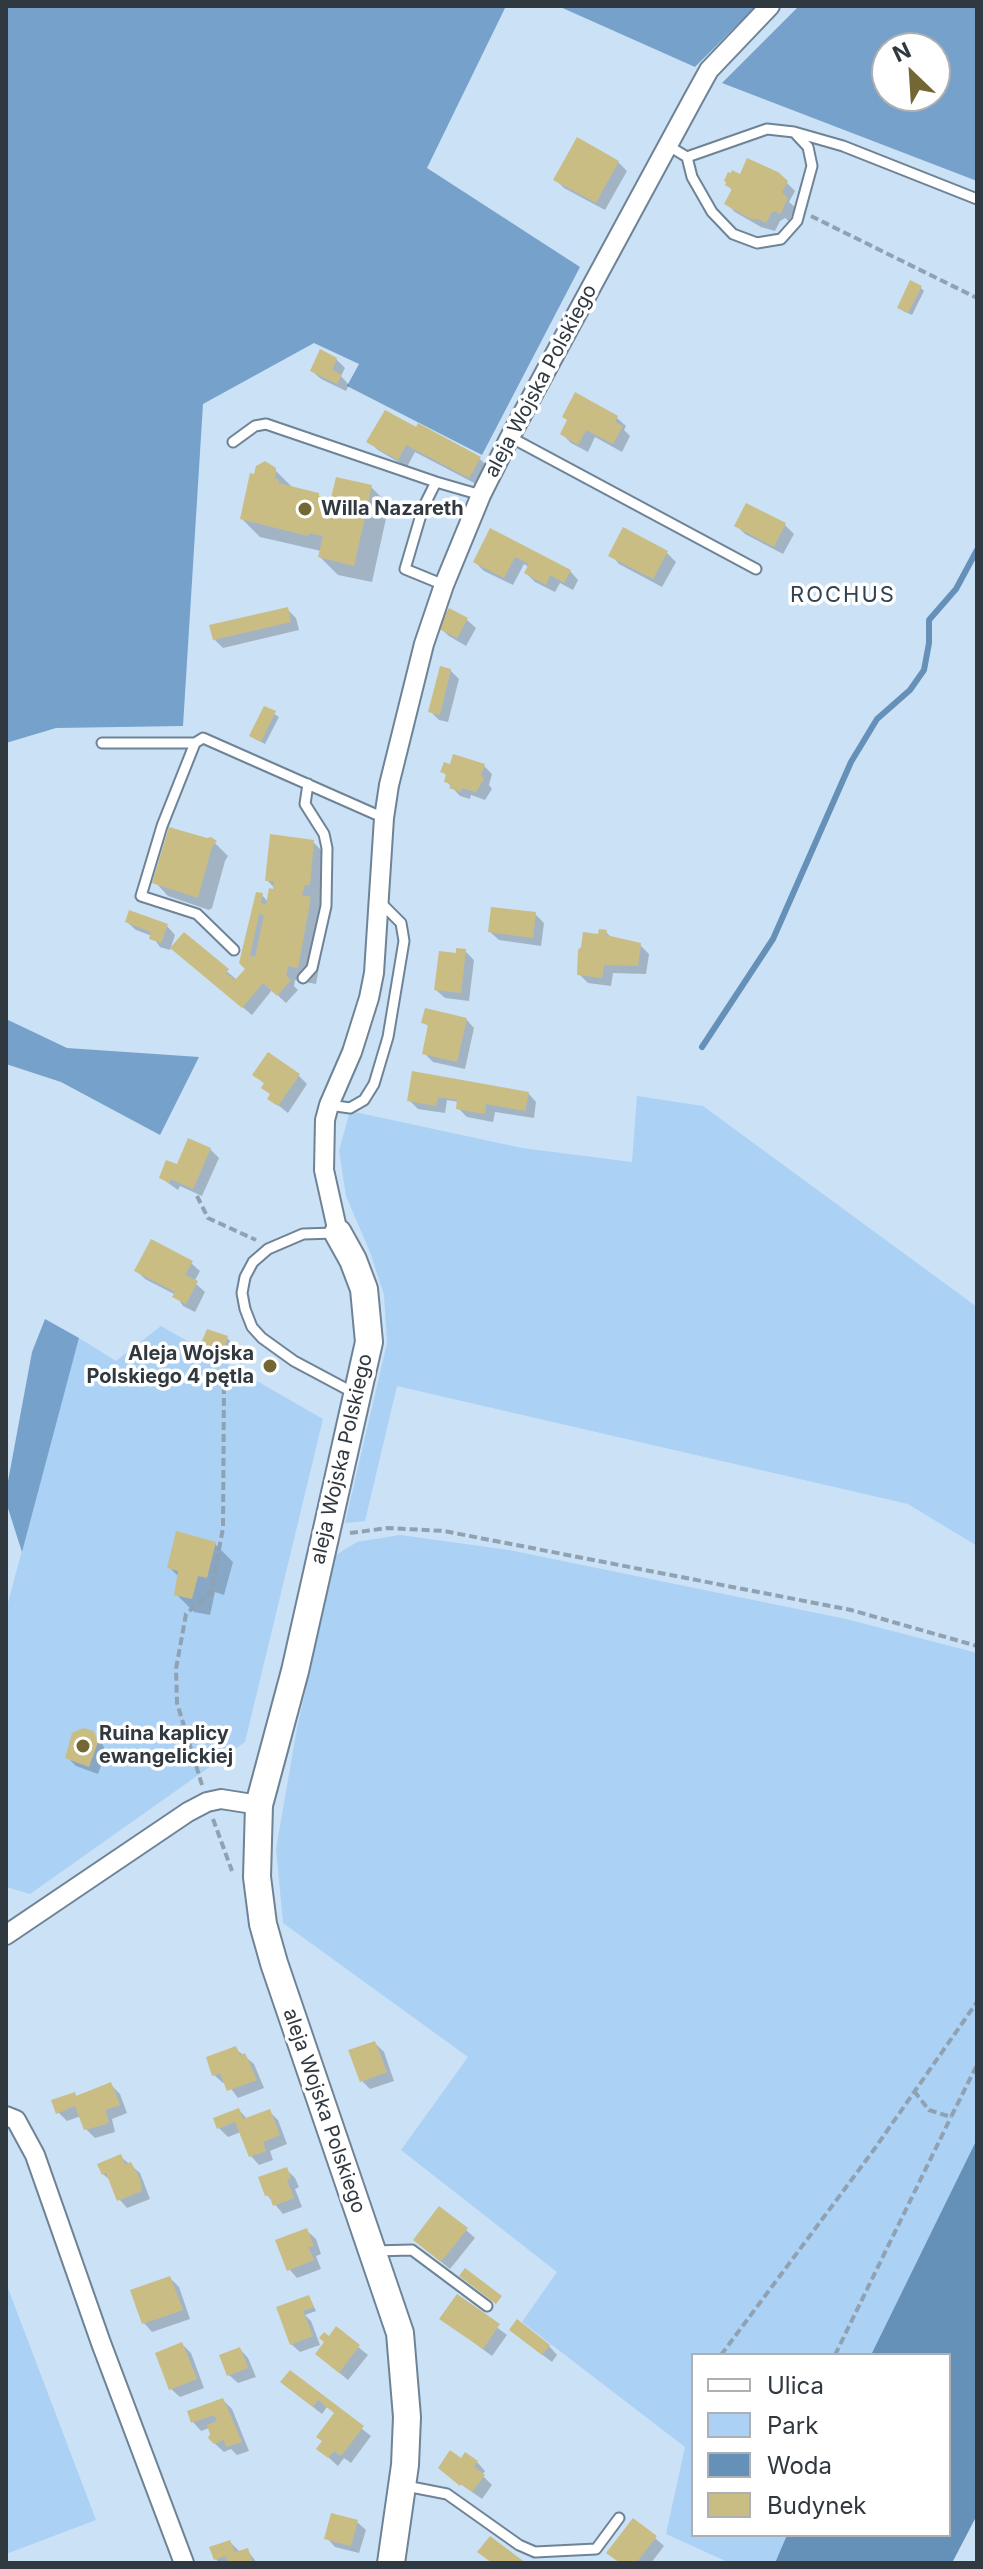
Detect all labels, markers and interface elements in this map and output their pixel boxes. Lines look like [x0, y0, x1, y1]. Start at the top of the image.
north arrow [871, 32, 951, 112]
text: N [889, 37, 915, 67]
street label: aleja Wojska Polskiego [480, 280, 602, 482]
place label: Willa Nazareth [321, 497, 464, 521]
marker: Willa Nazareth [296, 500, 314, 518]
district label: ROCHUS [790, 582, 896, 608]
place label: Aleja Wojska Polskiego 4 pętla [87, 1342, 254, 1389]
street label: aleja Wojska Polskiego [306, 1351, 378, 1567]
marker: Aleja Wojska Polskiego 4 pętla [261, 1357, 279, 1375]
place label: Ruina kaplicy ewangelickiej [99, 1722, 233, 1769]
marker: Ruina kaplicy ewangelickiej [74, 1737, 92, 1755]
street label: aleja Wojska Polskiego [278, 2005, 370, 2217]
legend [691, 2353, 951, 2537]
text: Ulica [767, 2371, 824, 2400]
text: Park [767, 2411, 818, 2440]
text: Woda [767, 2451, 832, 2480]
text: Budynek [767, 2491, 867, 2520]

